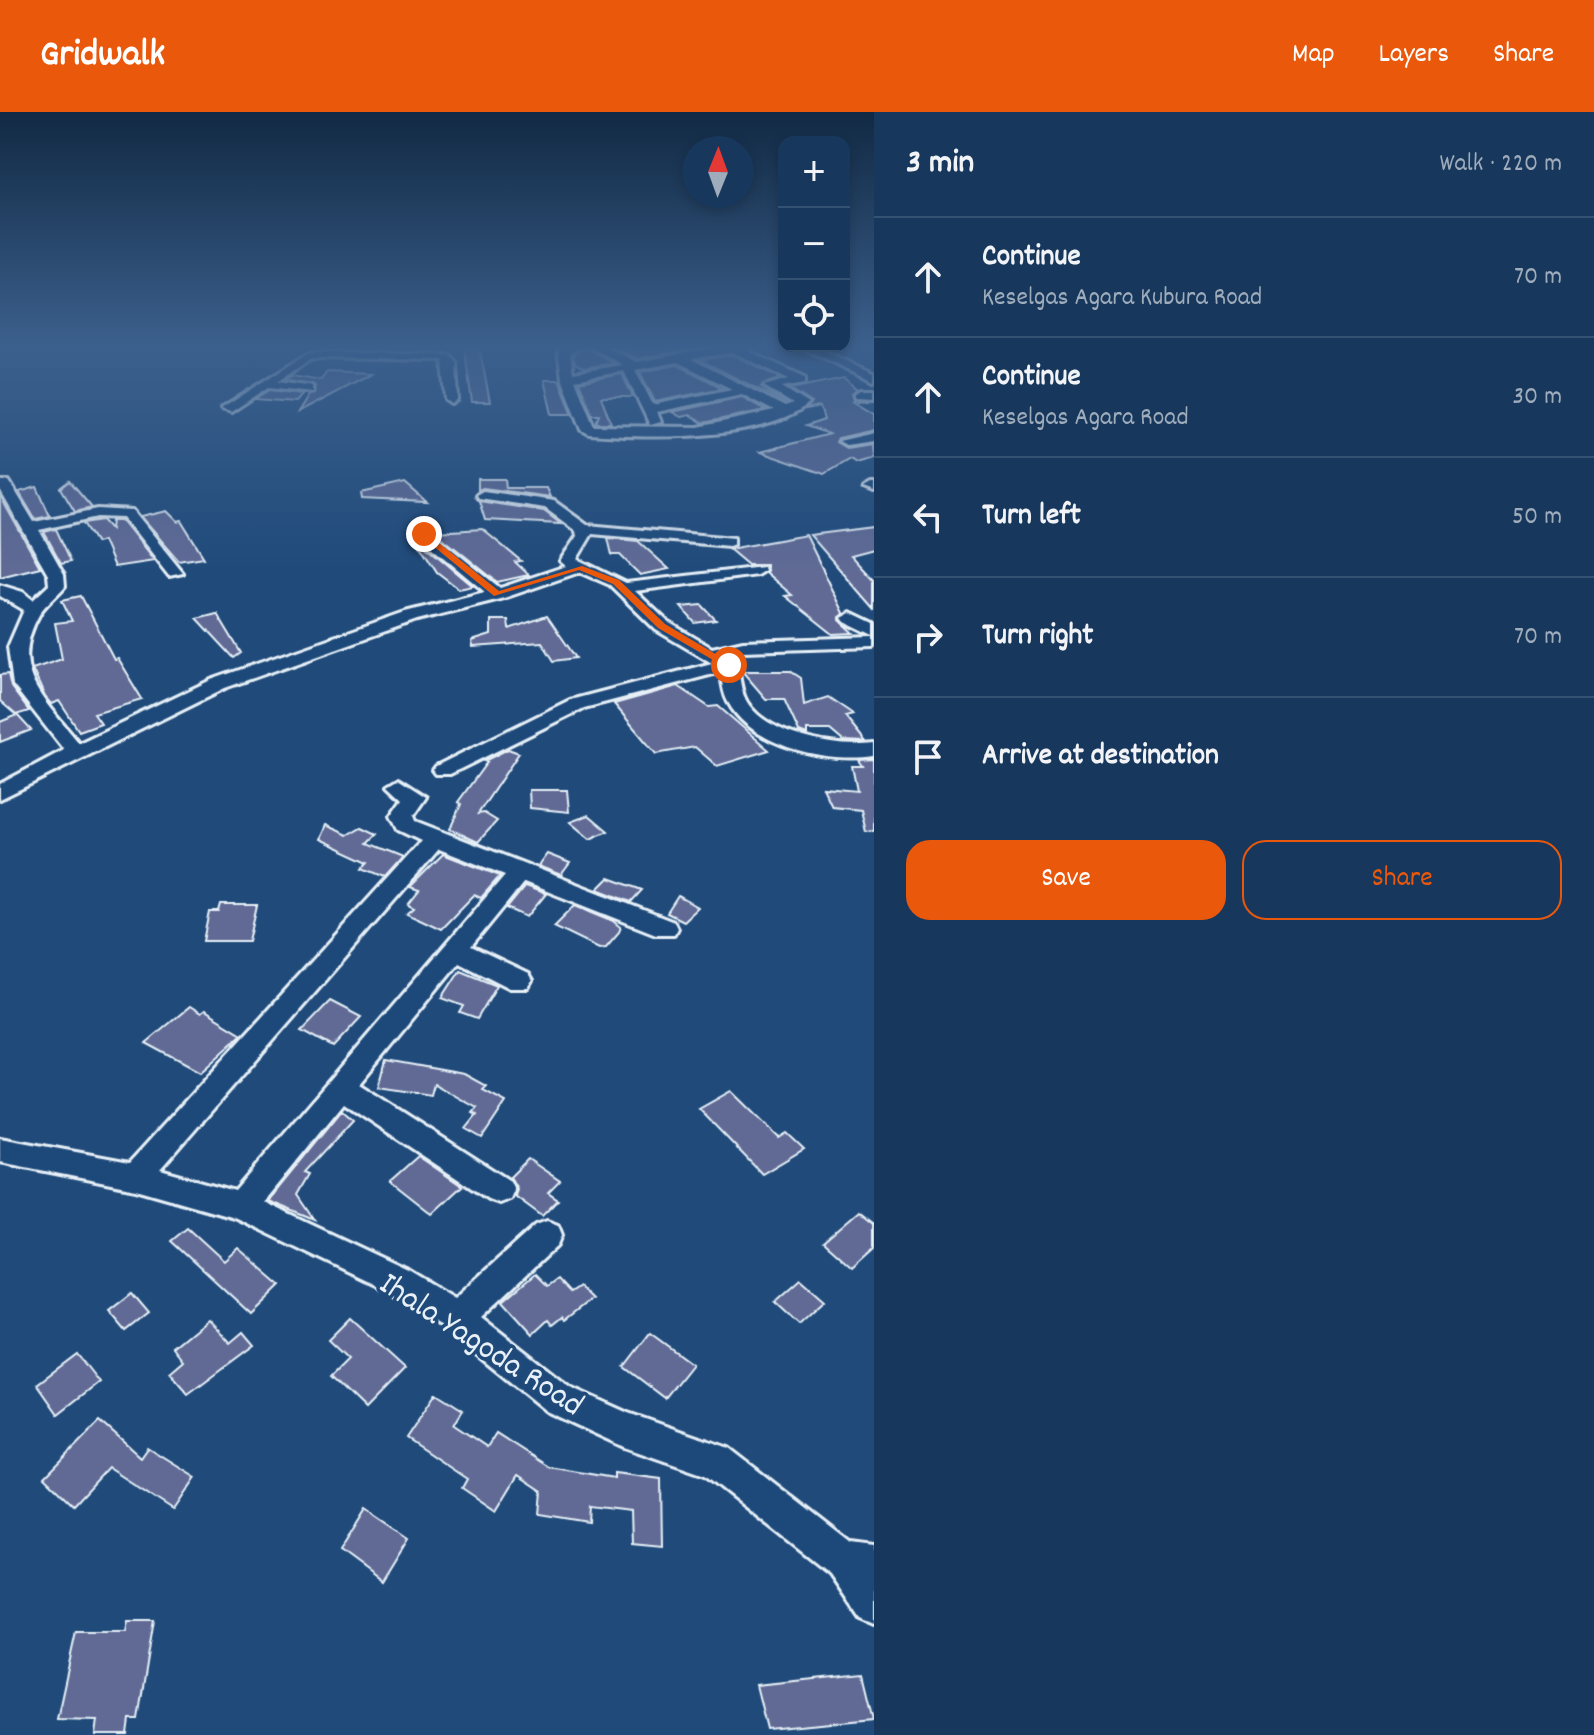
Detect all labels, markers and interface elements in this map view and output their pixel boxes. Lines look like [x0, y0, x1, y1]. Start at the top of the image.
text: Gridwalk [40, 29, 165, 84]
text: Map [1292, 36, 1335, 76]
text: Layers [1379, 36, 1449, 76]
text: Share [1493, 36, 1554, 76]
north arrow [682, 136, 754, 208]
map controls [778, 136, 850, 352]
button: + [778, 136, 850, 208]
text: 3 min [906, 140, 974, 189]
text: Walk · 220 m [1439, 146, 1562, 183]
button: − [778, 208, 850, 280]
text: Continue [982, 237, 1081, 280]
icon: ahead [906, 255, 950, 299]
text: 70 m [1514, 259, 1562, 296]
button: locate [778, 280, 850, 352]
text: Keselgas Agara Kubura Road [982, 280, 1262, 317]
text: Continue [982, 357, 1081, 400]
icon: ahead [906, 375, 950, 419]
text: 30 m [1512, 379, 1562, 416]
text: Keselgas Agara Road [982, 400, 1189, 437]
icon: left [906, 495, 950, 539]
text: Turn left [982, 496, 1081, 539]
text: 50 m [1512, 499, 1562, 536]
route end [406, 516, 442, 552]
icon: right [906, 615, 950, 659]
text: Turn right [982, 616, 1093, 659]
text: 70 m [1514, 619, 1562, 656]
route start [711, 647, 747, 683]
icon: arrive [906, 735, 950, 779]
text: Arrive at destination [982, 736, 1219, 779]
button: Save [906, 840, 1226, 920]
button: Share [1242, 840, 1562, 920]
street label: Ihala Yagoda Road [368, 1262, 592, 1431]

